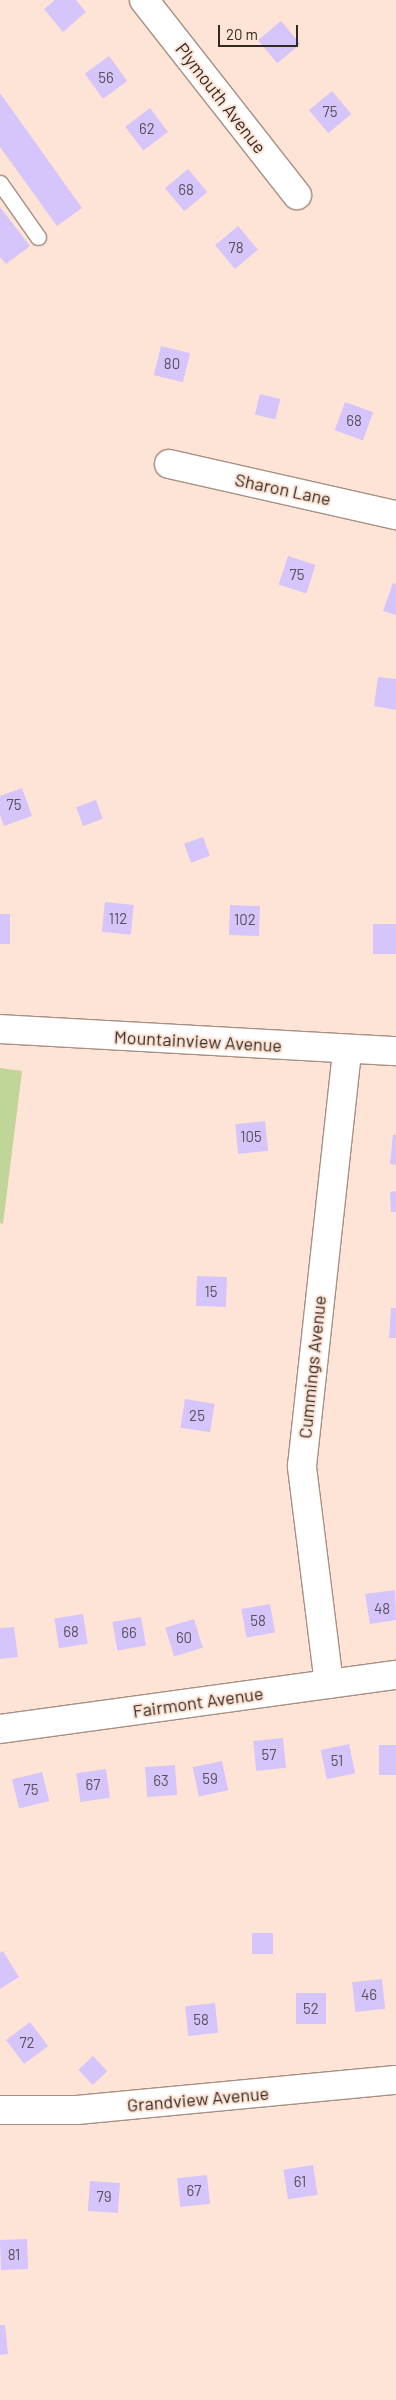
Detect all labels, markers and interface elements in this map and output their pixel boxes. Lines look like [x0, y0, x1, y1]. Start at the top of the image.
scale bar [221, 15, 301, 47]
text: 20 m [226, 25, 258, 43]
street label: Plymouth Avenue [171, 38, 271, 158]
house number: 56 [98, 69, 114, 87]
house number: 75 [323, 103, 337, 121]
house number: 62 [139, 120, 155, 138]
house number: 68 [178, 181, 194, 199]
house number: 78 [229, 239, 243, 257]
house number: 80 [164, 355, 180, 373]
house number: 68 [346, 412, 362, 430]
street label: Sharon Lane [233, 468, 333, 510]
house number: 75 [290, 566, 304, 584]
house number: 75 [7, 796, 21, 814]
house number: 112 [109, 910, 127, 928]
house number: 102 [234, 911, 256, 929]
street label: Mountainview Avenue [113, 1026, 283, 1056]
house number: 105 [240, 1128, 262, 1146]
house number: 15 [205, 1283, 217, 1301]
street label: Cummings Avenue [294, 1294, 330, 1440]
house number: 25 [189, 1407, 205, 1425]
house number: 48 [374, 1600, 390, 1618]
house number: 58 [250, 1612, 266, 1630]
house number: 68 [63, 1623, 79, 1641]
house number: 66 [121, 1624, 137, 1642]
house number: 60 [176, 1629, 192, 1647]
street label: Fairmont Avenue [131, 1682, 265, 1722]
house number: 57 [262, 1746, 276, 1764]
house number: 51 [331, 1752, 343, 1770]
house number: 59 [202, 1770, 218, 1788]
house number: 63 [153, 1772, 169, 1790]
house number: 67 [86, 1776, 100, 1794]
house number: 75 [24, 1781, 38, 1799]
house number: 46 [361, 1986, 377, 2004]
house number: 52 [303, 2000, 319, 2018]
house number: 58 [193, 2011, 209, 2029]
house number: 72 [19, 2034, 35, 2052]
street label: Grandview Avenue [126, 2082, 270, 2116]
house number: 61 [294, 2173, 306, 2191]
house number: 67 [187, 2182, 201, 2200]
house number: 79 [97, 2188, 111, 2206]
house number: 81 [8, 2246, 20, 2264]

